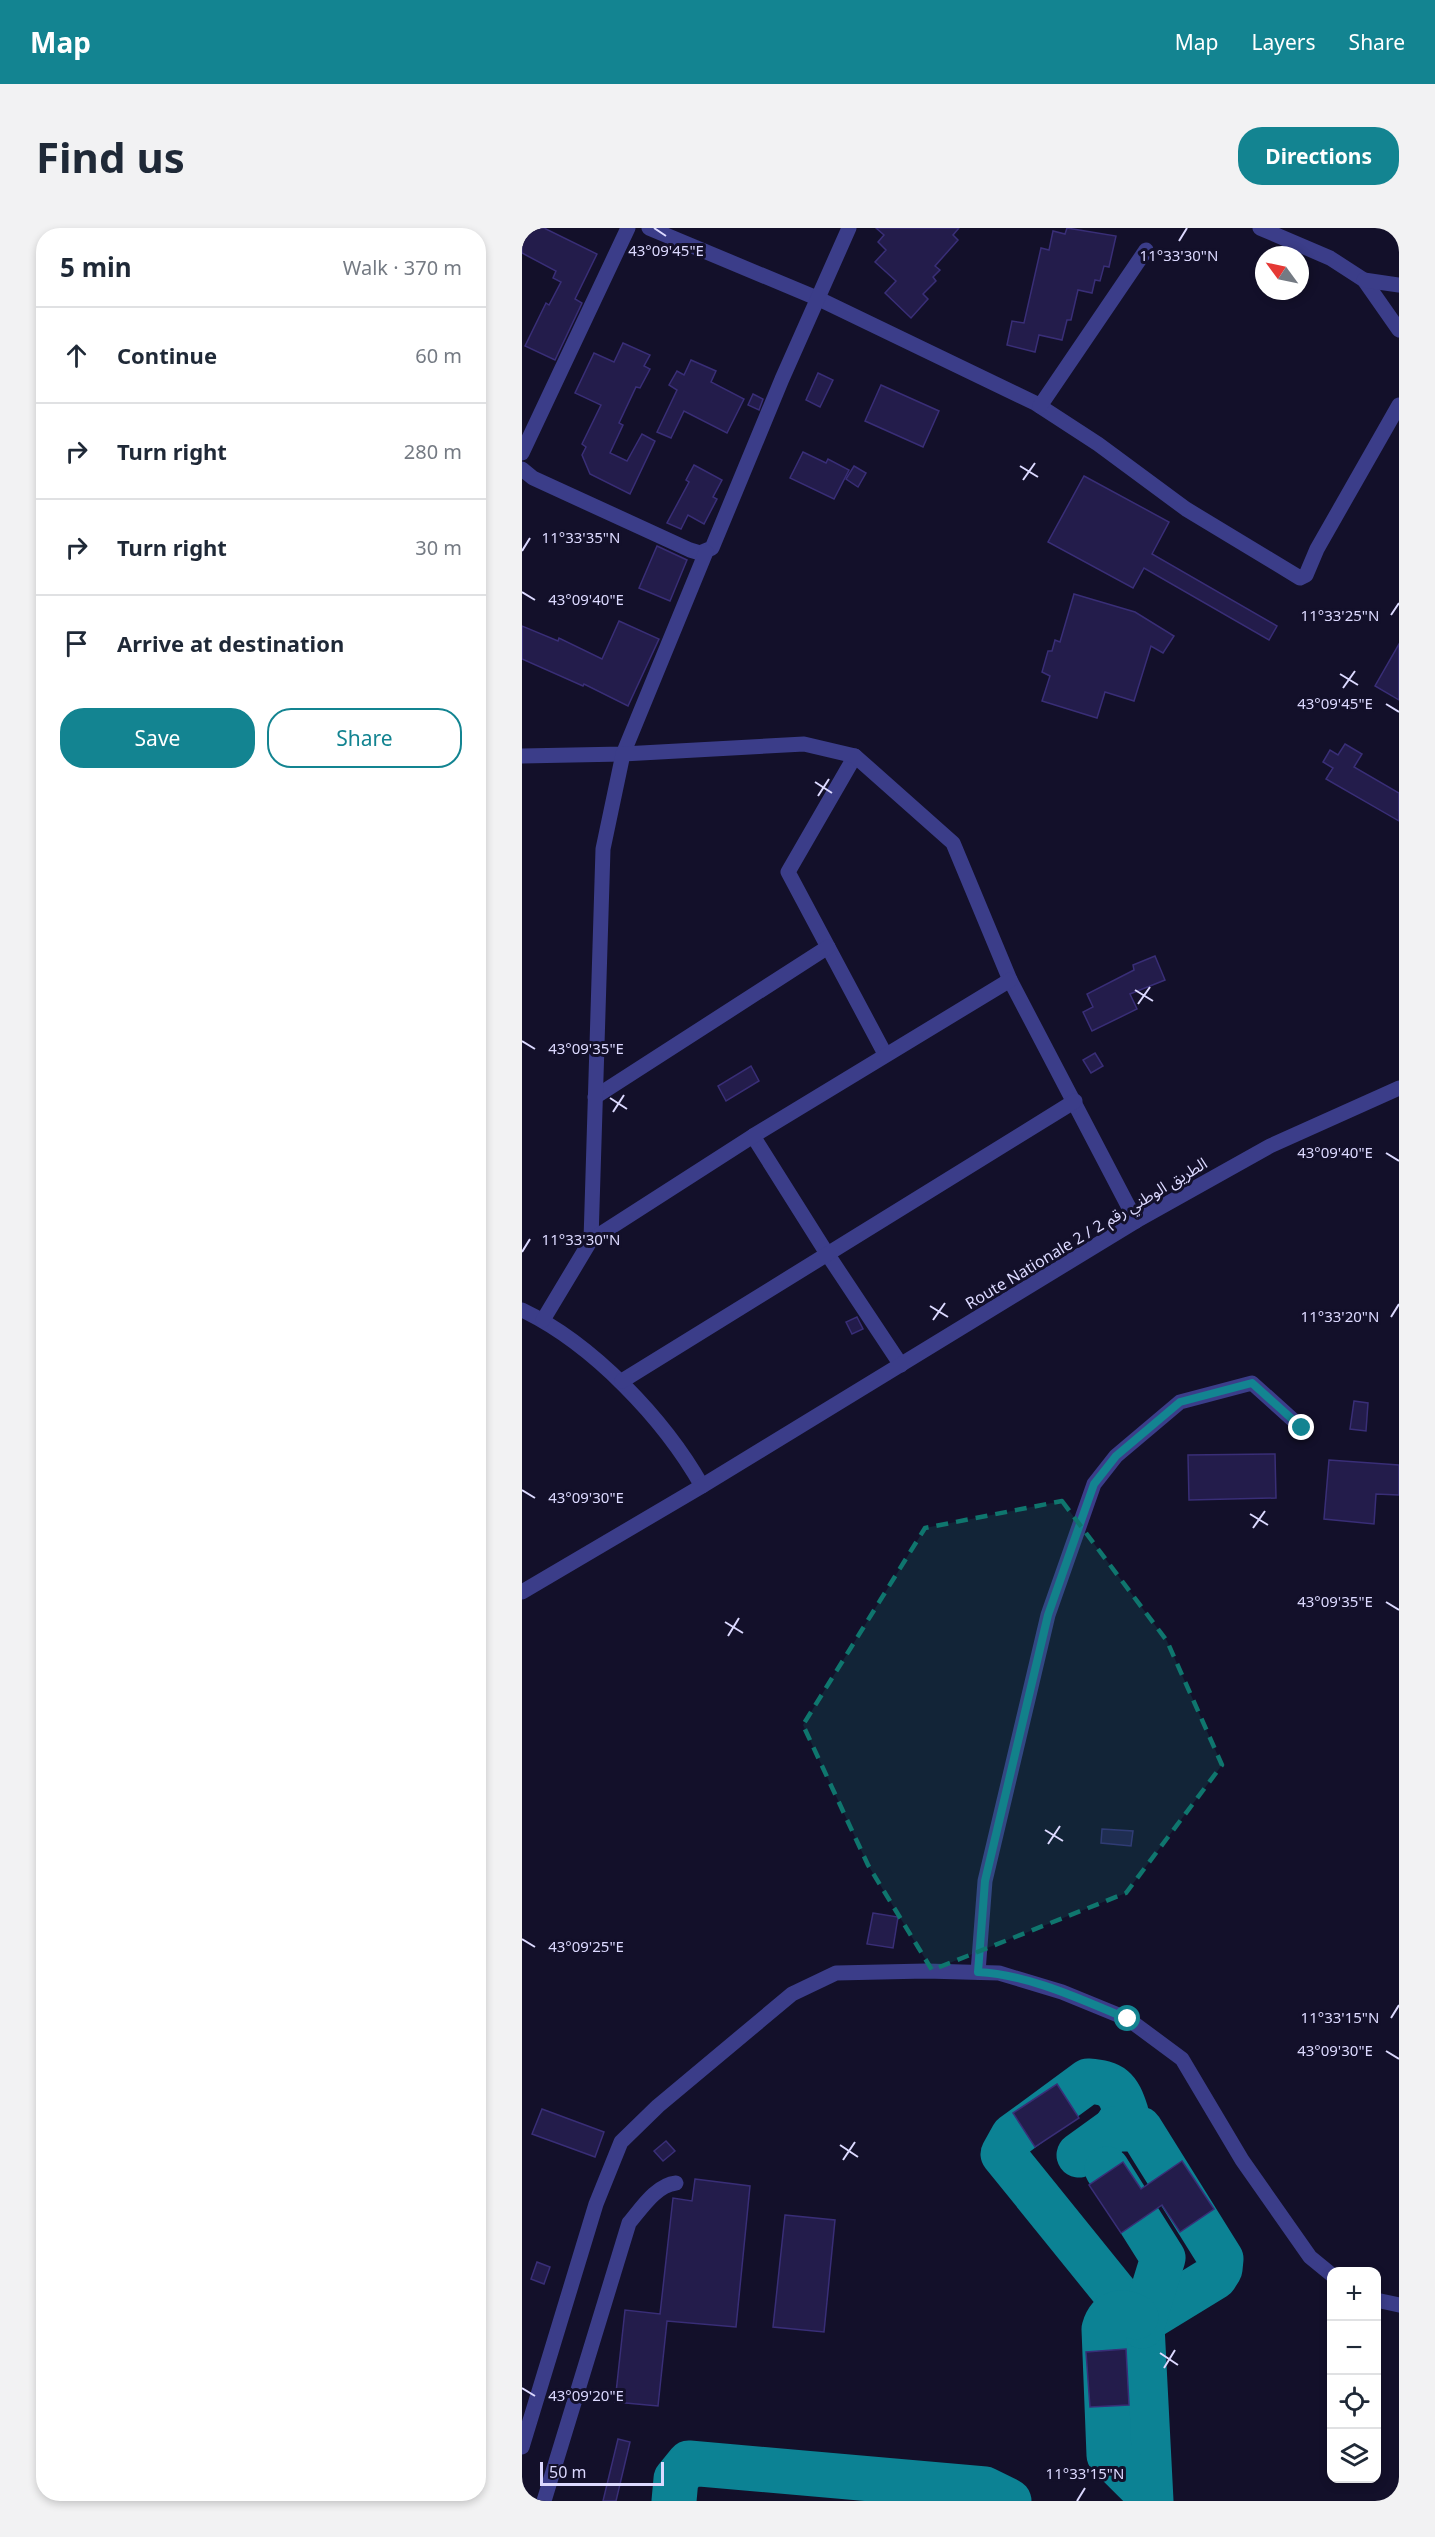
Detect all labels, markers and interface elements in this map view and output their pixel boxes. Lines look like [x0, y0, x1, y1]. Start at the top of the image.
text: Map [30, 23, 91, 61]
text: Map [1175, 28, 1219, 56]
text: Layers [1252, 28, 1316, 56]
text: Share [1349, 28, 1405, 56]
button: Directions [1238, 127, 1399, 185]
text: Find us [36, 128, 185, 185]
text: 43°09'45"E [628, 240, 704, 260]
text: 11°33'30"N [1140, 245, 1218, 265]
north arrow [1255, 246, 1309, 300]
text: 5 min [60, 249, 132, 285]
text: Walk · 370 m [343, 254, 462, 281]
icon: ahead [60, 339, 93, 372]
text: Continue [117, 340, 217, 370]
text: 60 m [415, 342, 462, 369]
icon: right [60, 435, 93, 468]
text: Turn right [117, 436, 227, 466]
text: 280 m [404, 438, 462, 465]
text: 11°33'35"N [542, 527, 620, 547]
icon: right [60, 531, 93, 564]
text: Turn right [117, 532, 227, 562]
text: 30 m [415, 534, 462, 561]
text: 43°09'40"E [548, 589, 624, 609]
text: 11°33'25"N [1301, 605, 1379, 625]
icon: arrive [60, 627, 93, 660]
text: Arrive at destination [117, 628, 344, 658]
text: 43°09'45"E [1297, 693, 1373, 713]
button: Save [60, 708, 255, 768]
button: Share [267, 708, 462, 768]
text: 43°09'35"E [548, 1038, 624, 1058]
text: 43°09'40"E [1297, 1142, 1373, 1162]
street label: Route Nationale 2 / الطريق الوطني رقم 2 [961, 1152, 1212, 1316]
text: 11°33'30"N [542, 1229, 620, 1249]
text: 11°33'20"N [1301, 1306, 1379, 1326]
route end [1288, 1414, 1314, 1440]
text: 43°09'30"E [548, 1487, 624, 1507]
text: 43°09'35"E [1297, 1591, 1373, 1611]
text: 43°09'25"E [548, 1936, 624, 1956]
route start [1114, 2005, 1140, 2031]
text: 11°33'15"N [1301, 2007, 1379, 2027]
text: 43°09'30"E [1297, 2040, 1373, 2060]
map controls [1327, 2267, 1381, 2483]
button: + [1327, 2267, 1381, 2321]
button: − [1327, 2321, 1381, 2375]
button: locate [1327, 2375, 1381, 2429]
text: 43°09'20"E [548, 2385, 624, 2405]
button: layers [1327, 2429, 1381, 2483]
scale bar [540, 2459, 664, 2486]
text: 50 m [549, 2461, 586, 2483]
text: 11°33'15"N [1046, 2463, 1124, 2483]

